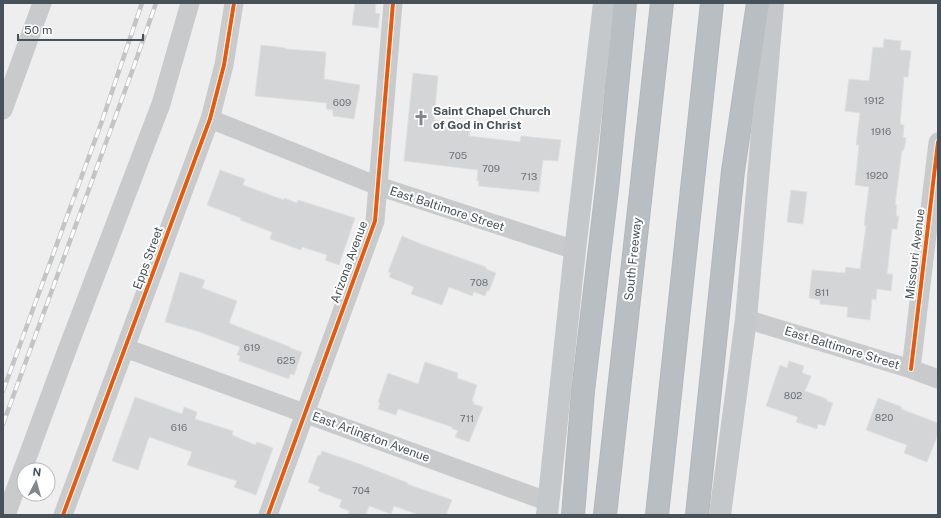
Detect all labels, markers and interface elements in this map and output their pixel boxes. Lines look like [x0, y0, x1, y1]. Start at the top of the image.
scale bar [18, 16, 143, 42]
text: 50 m [24, 23, 52, 37]
house number: 1912 [864, 94, 884, 106]
house number: 609 [333, 96, 351, 108]
place label: Saint Chapel Church of God in Christ [433, 104, 551, 132]
church icon: Saint Chapel Church of God in Christ [412, 109, 430, 127]
house number: 1916 [871, 125, 891, 137]
house number: 705 [449, 149, 467, 161]
house number: 709 [482, 162, 500, 174]
house number: 1920 [866, 169, 888, 181]
house number: 713 [521, 170, 537, 182]
street label: East Baltimore Street [388, 184, 506, 234]
street label: Missouri Avenue [902, 208, 928, 300]
street label: South Freeway [622, 216, 644, 301]
street label: Arizona Avenue [328, 219, 370, 305]
street label: Epps Street [130, 225, 166, 291]
house number: 708 [470, 276, 488, 288]
house number: 811 [815, 286, 829, 298]
street label: East Baltimore Street [783, 324, 901, 372]
house number: 619 [244, 341, 260, 353]
house number: 625 [277, 354, 295, 366]
house number: 802 [784, 389, 802, 401]
street label: East Arlington Avenue [310, 409, 432, 465]
house number: 820 [875, 411, 893, 423]
house number: 711 [460, 412, 474, 424]
house number: 616 [171, 421, 187, 433]
north arrow [16, 462, 56, 502]
text: N [32, 466, 42, 478]
house number: 704 [352, 484, 370, 496]

